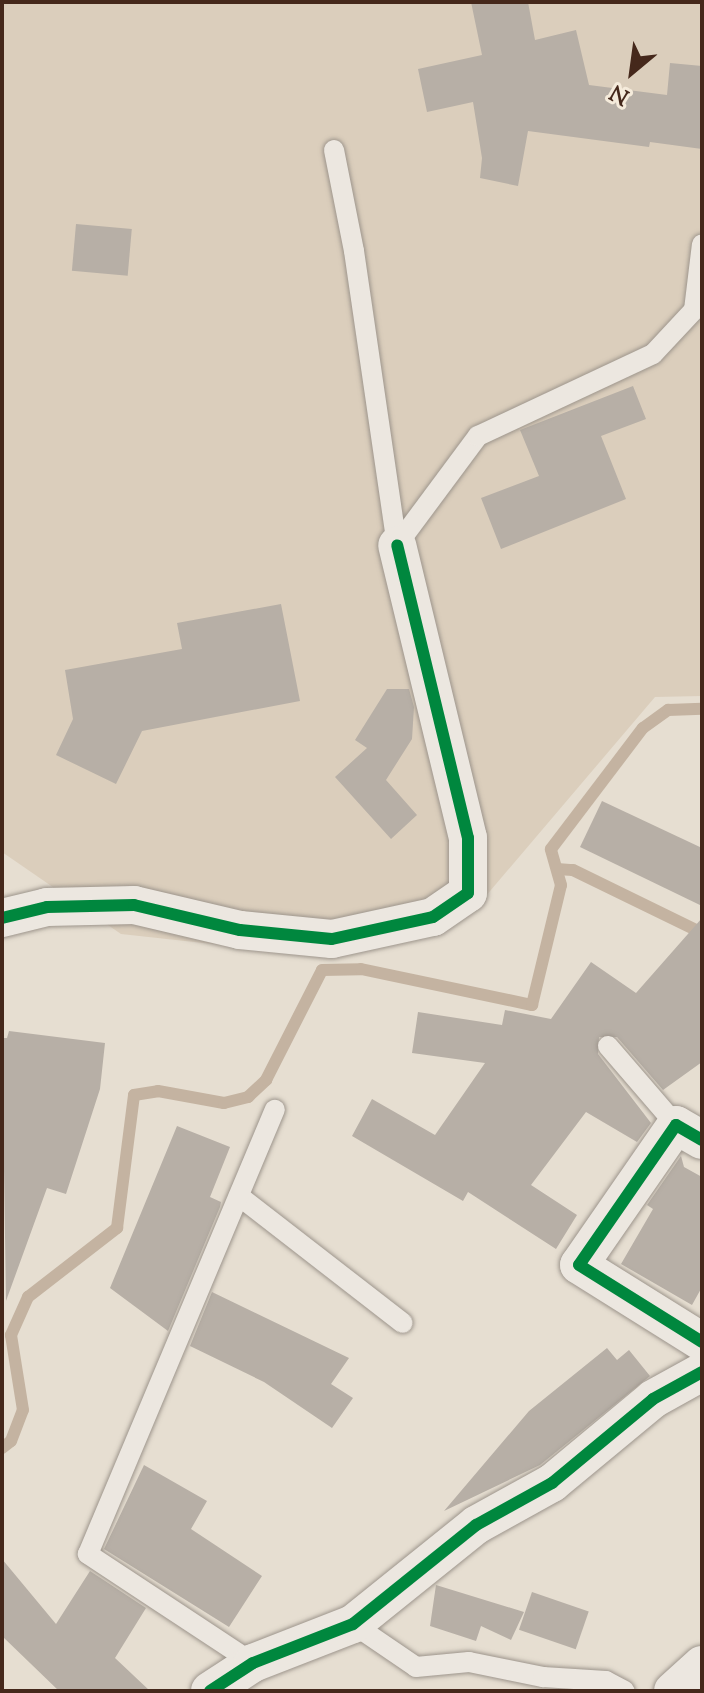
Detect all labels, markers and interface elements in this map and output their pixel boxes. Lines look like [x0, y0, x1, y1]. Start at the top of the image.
north arrow [592, 32, 672, 112]
text: N [605, 75, 636, 111]

